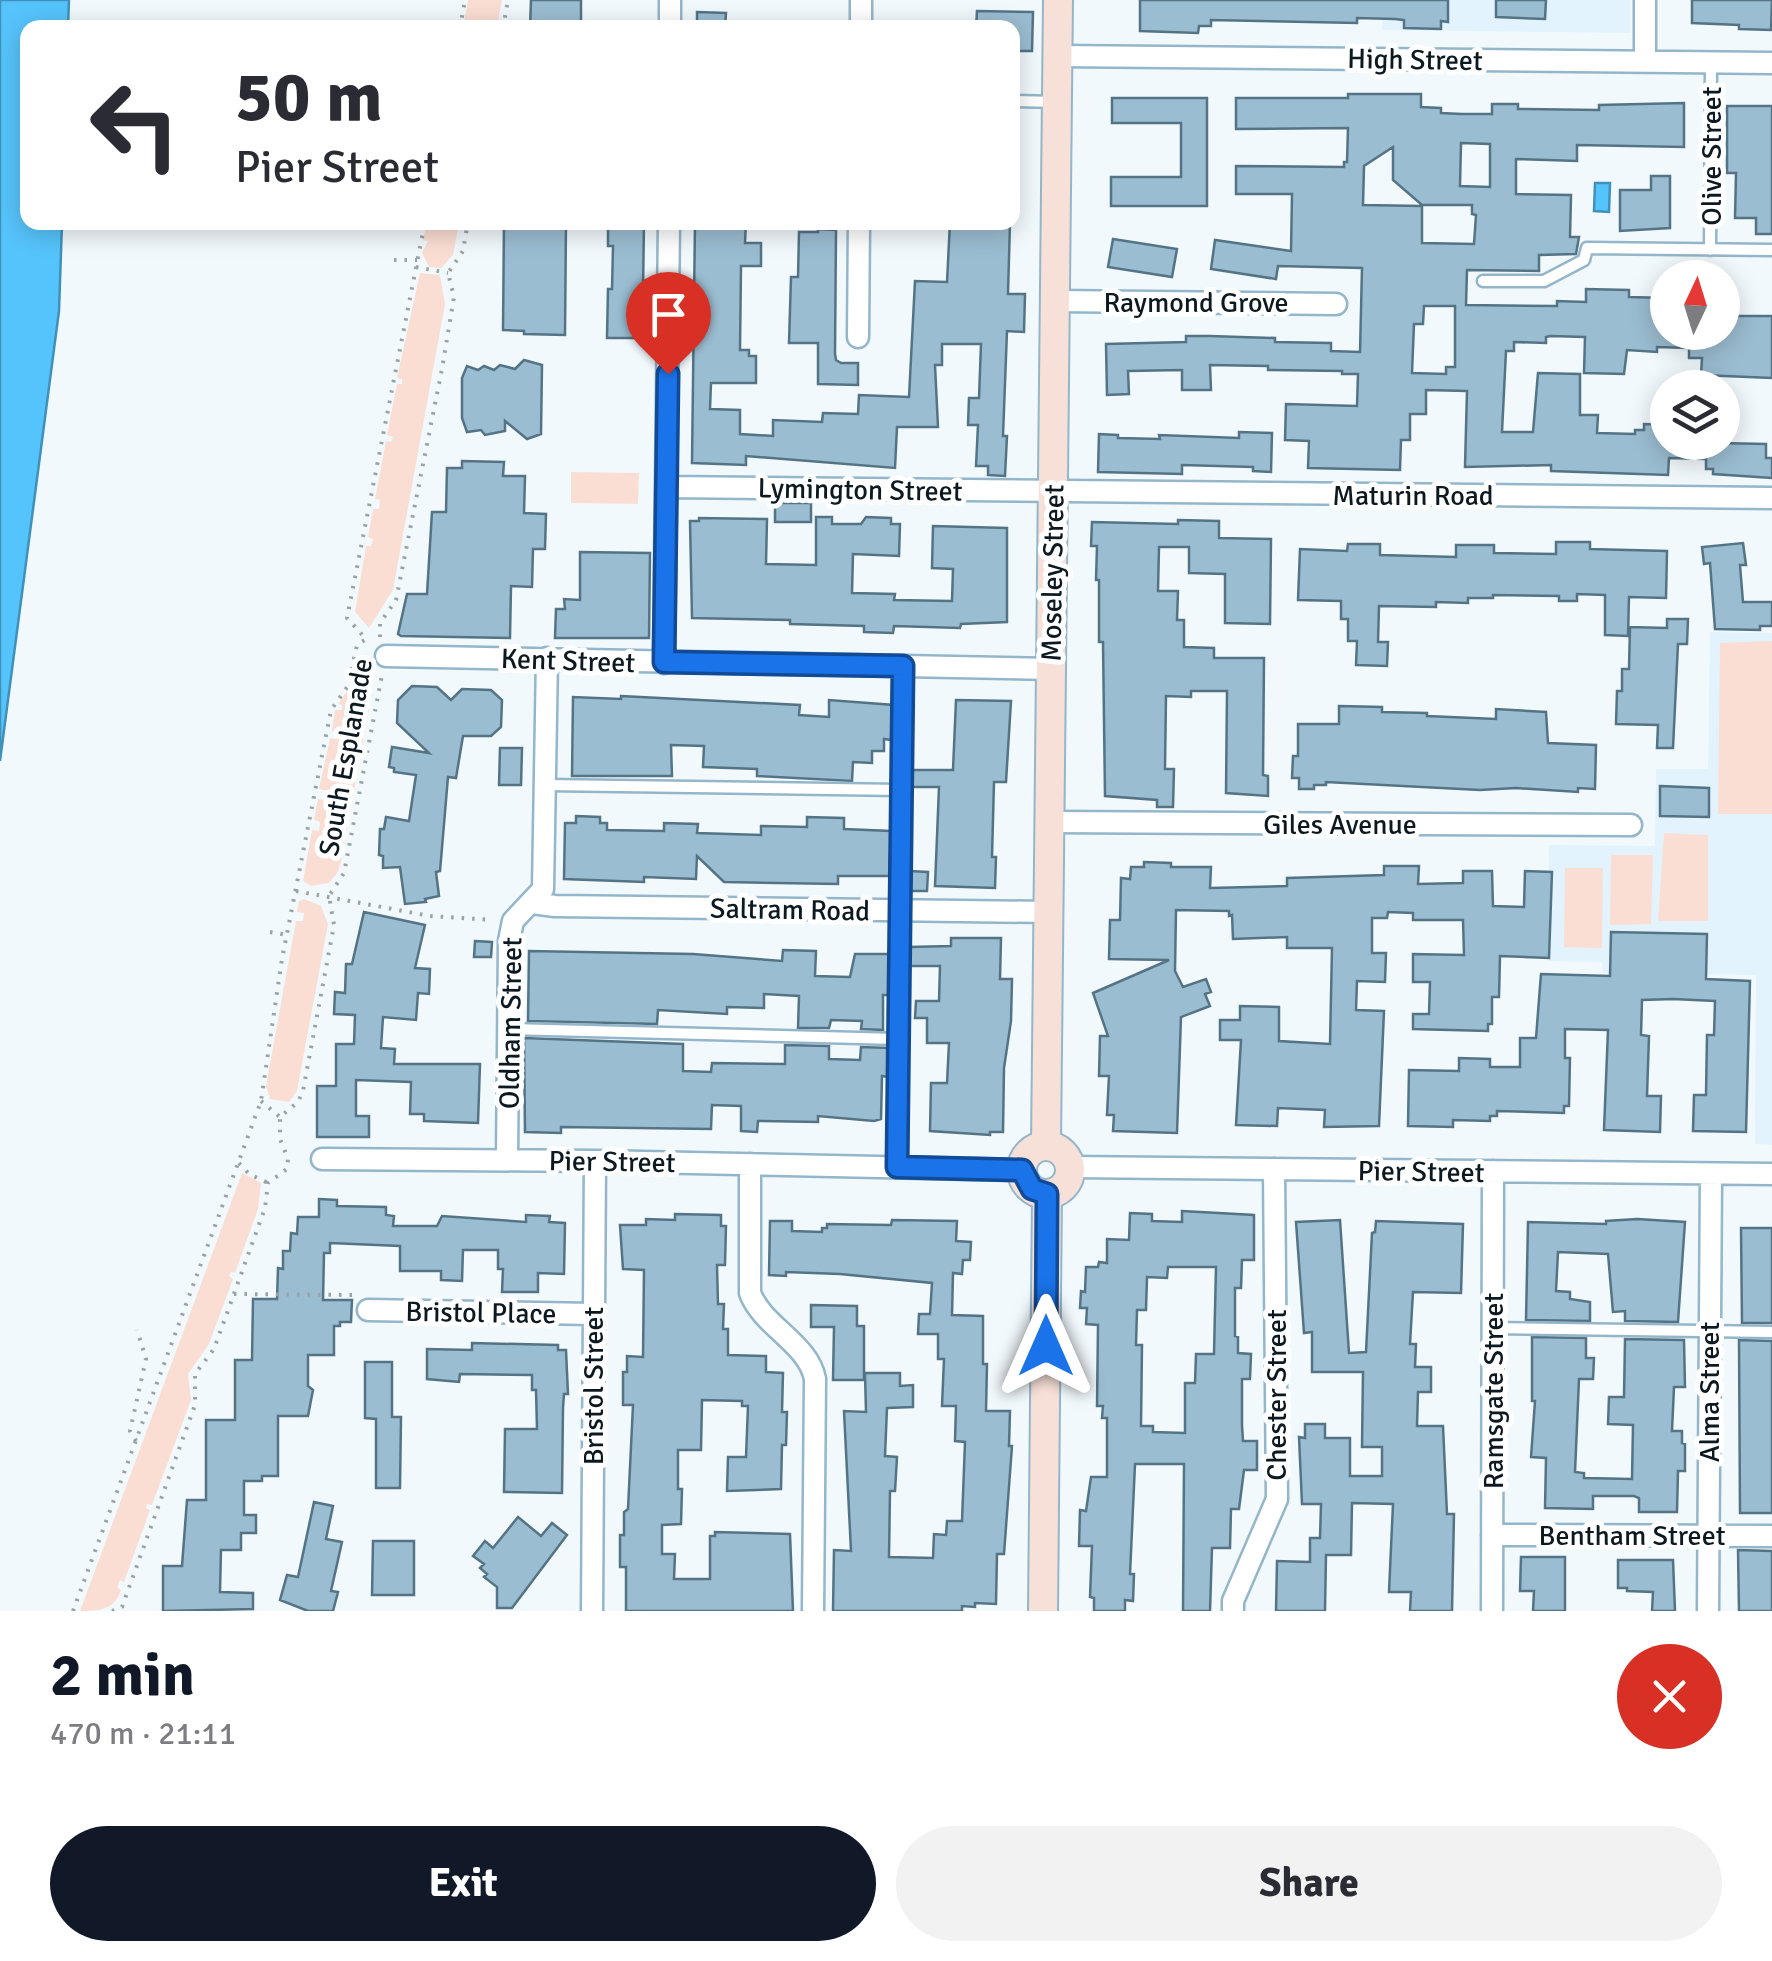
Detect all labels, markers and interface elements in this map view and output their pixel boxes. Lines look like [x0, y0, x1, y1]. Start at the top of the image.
street label: High Street [1347, 42, 1483, 78]
text: 50 m [235, 54, 383, 140]
icon: left [70, 60, 200, 190]
street label: Olive Street [1695, 86, 1729, 226]
text: Pier Street [235, 140, 439, 195]
north arrow [1650, 260, 1740, 350]
map controls [1650, 260, 1740, 460]
pin [626, 272, 711, 375]
street label: Raymond Grove [1103, 286, 1289, 320]
icon: arrive [641, 287, 696, 342]
button: layers [1650, 370, 1740, 460]
street label: Lymington Street [757, 471, 963, 509]
street label: Maturin Road [1332, 479, 1494, 513]
street label: Moseley Street [1034, 484, 1072, 662]
street label: Kent Street [500, 642, 636, 680]
street label: South Esplanade [312, 656, 380, 859]
street label: Giles Avenue [1263, 808, 1417, 842]
street label: Saltram Road [710, 892, 870, 928]
street label: Oldham Street [492, 936, 530, 1109]
street label: Pier Street [548, 1144, 676, 1180]
street label: Pier Street [1357, 1154, 1485, 1190]
street label: Ramsgate Street [1477, 1292, 1511, 1489]
position arrow [994, 1294, 1098, 1398]
street label: Bristol Place [405, 1295, 557, 1331]
street label: Bristol Street [577, 1307, 611, 1465]
street label: Chester Street [1260, 1309, 1294, 1481]
street label: Alma Street [1693, 1321, 1727, 1462]
street label: Bentham Street [1539, 1519, 1726, 1553]
text: 2 min [50, 1639, 195, 1713]
button: close [1617, 1644, 1722, 1749]
text: 470 m · 21:11 [50, 1714, 236, 1753]
button: Exit [50, 1826, 876, 1941]
button: Share [896, 1826, 1722, 1941]

